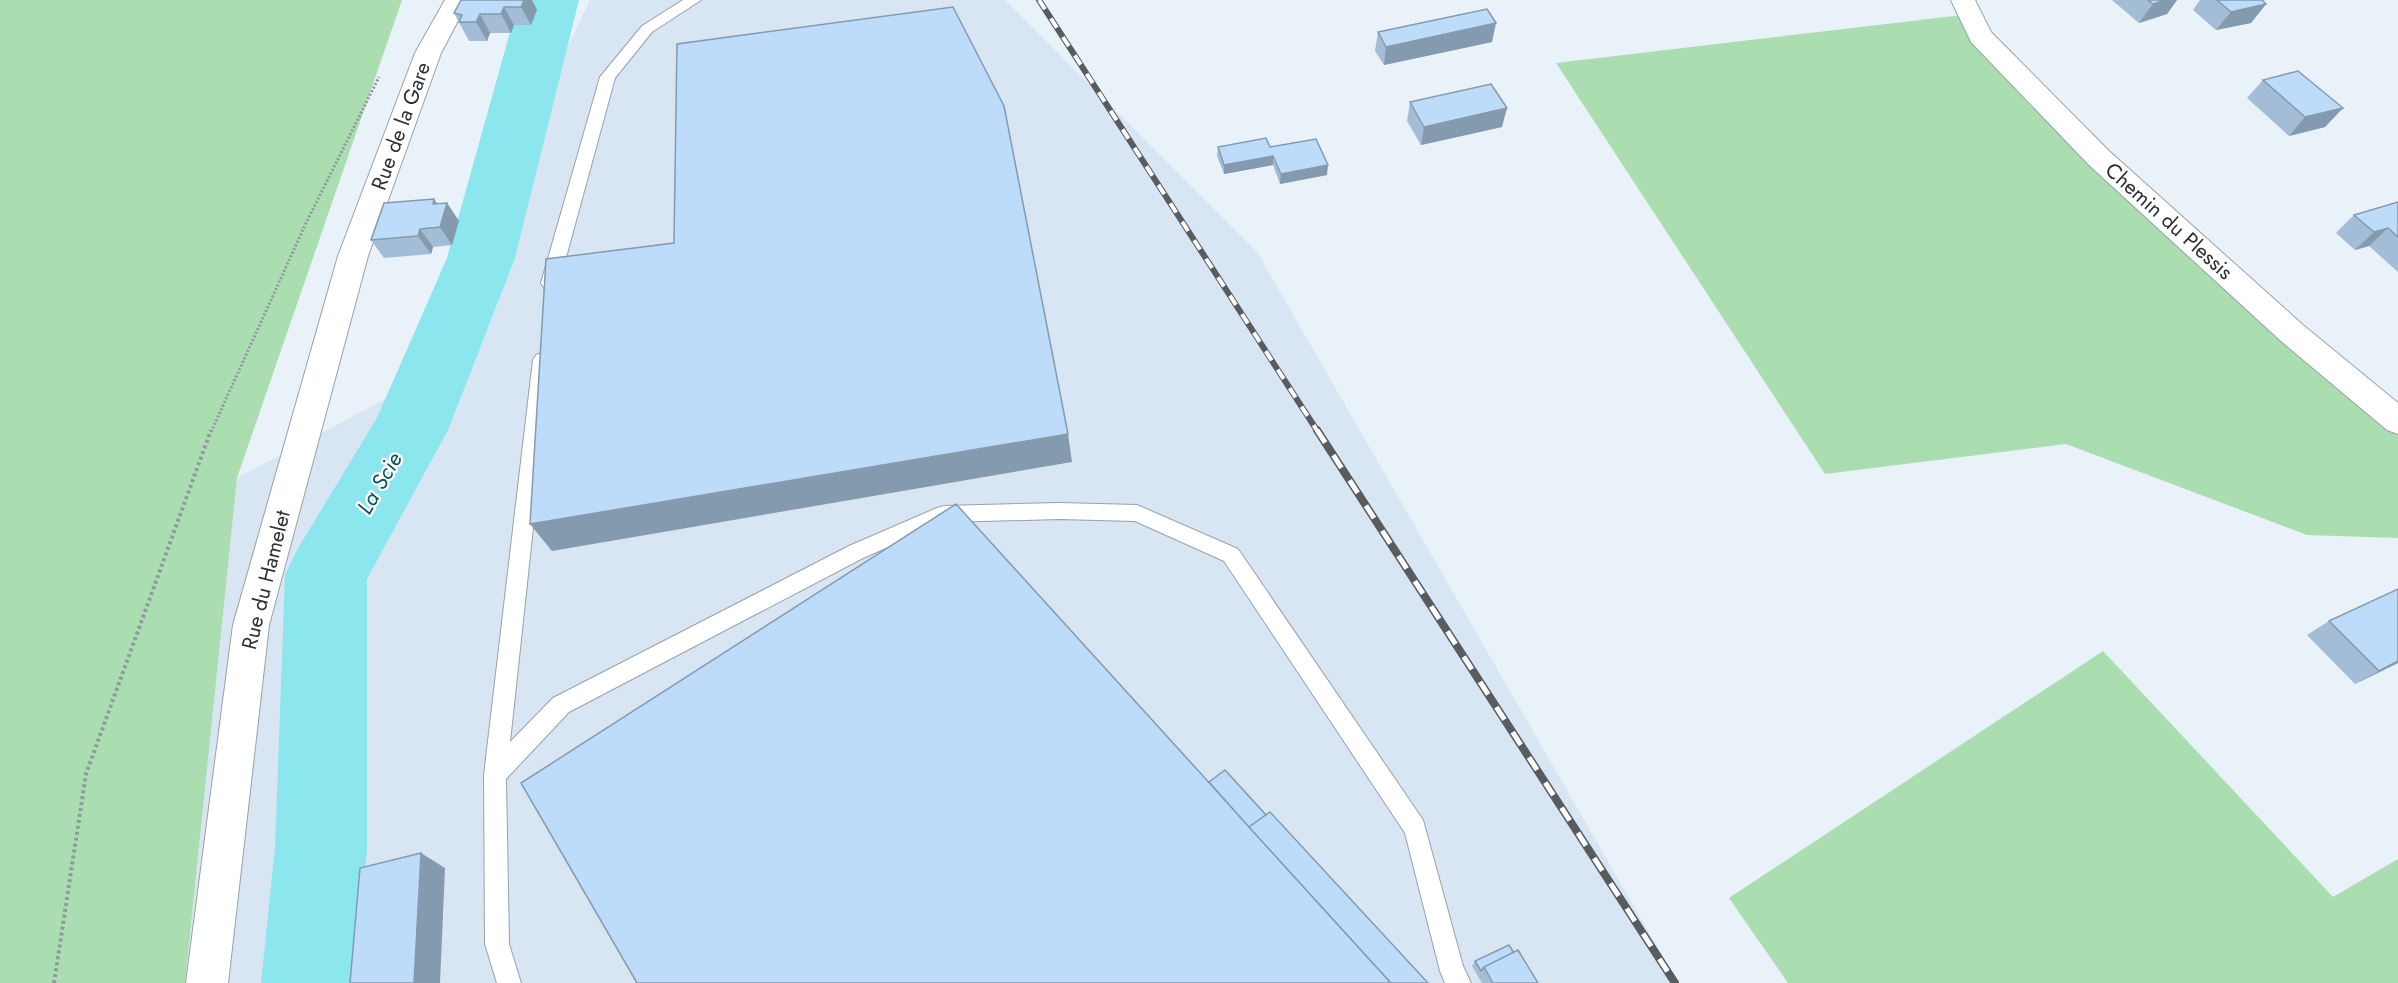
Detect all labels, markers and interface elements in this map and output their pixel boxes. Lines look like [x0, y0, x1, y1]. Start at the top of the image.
street label: Rue de la Gare [364, 58, 438, 194]
street label: Chemin du Plessis [2099, 155, 2239, 287]
water label: La Scie [348, 446, 410, 520]
street label: Rue du Hamelet [234, 507, 298, 653]

